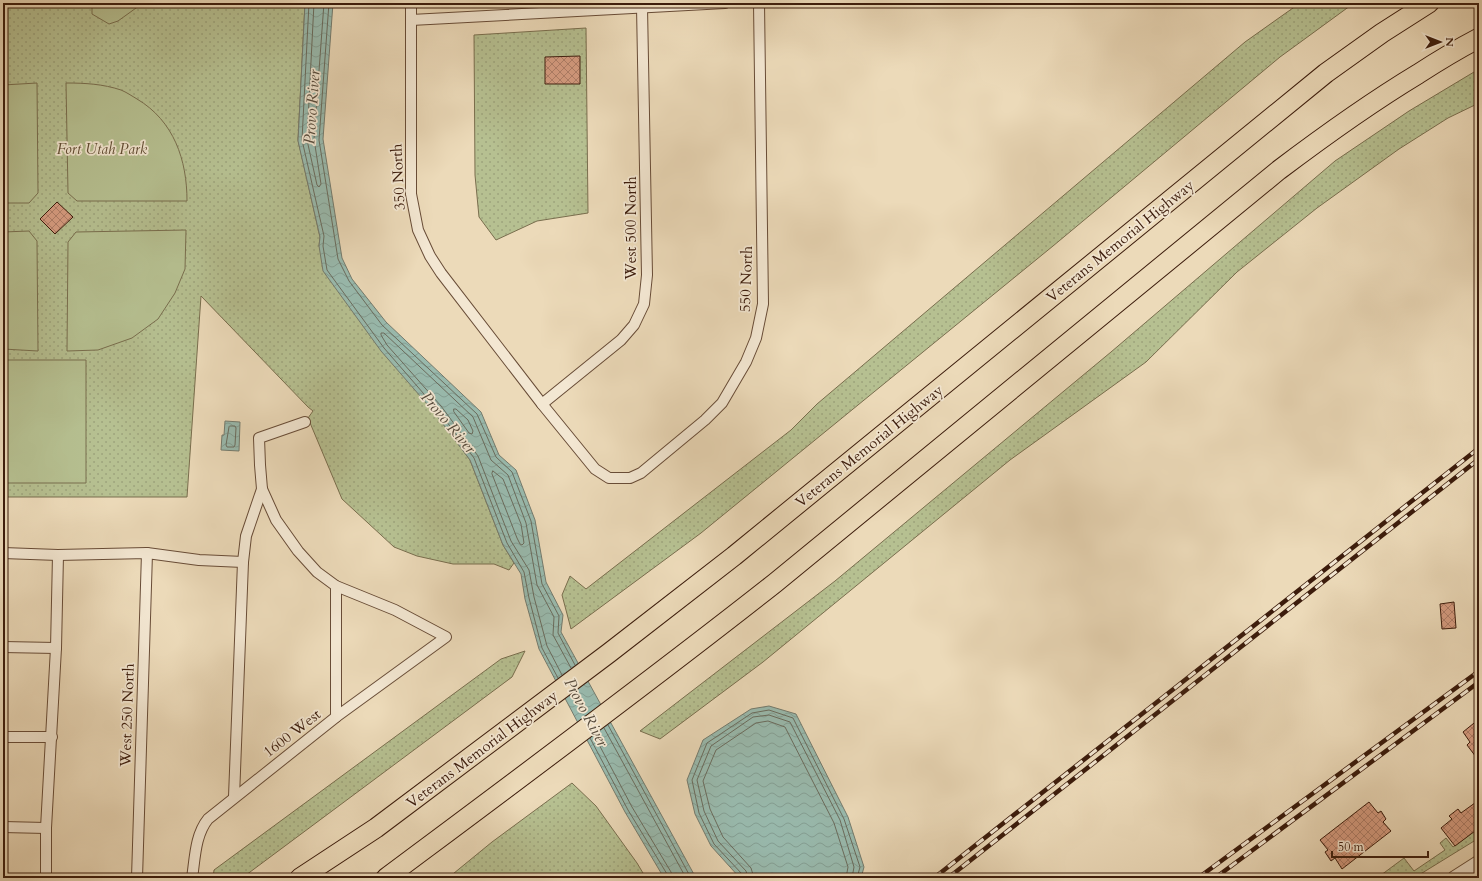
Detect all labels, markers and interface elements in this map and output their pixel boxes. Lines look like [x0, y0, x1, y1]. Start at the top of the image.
north arrow [1420, 22, 1460, 62]
text: N [1442, 37, 1457, 47]
water label: Provo River [298, 68, 326, 145]
park label: Fort Utah Park [57, 139, 148, 159]
street label: 350 North [386, 143, 410, 211]
street label: West 500 North [621, 175, 641, 281]
street label: Veterans Memorial Highway [1042, 175, 1198, 307]
street label: 550 North [735, 245, 757, 313]
street label: Veterans Memorial Highway [791, 380, 947, 512]
water label: Provo River [416, 387, 481, 459]
street label: West 250 North [115, 662, 139, 768]
water label: Provo River [559, 674, 614, 751]
street label: Veterans Memorial Highway [402, 685, 562, 813]
street label: 1600 West [259, 704, 325, 762]
scale bar [1332, 833, 1428, 859]
text: 50 m [1338, 839, 1365, 855]

